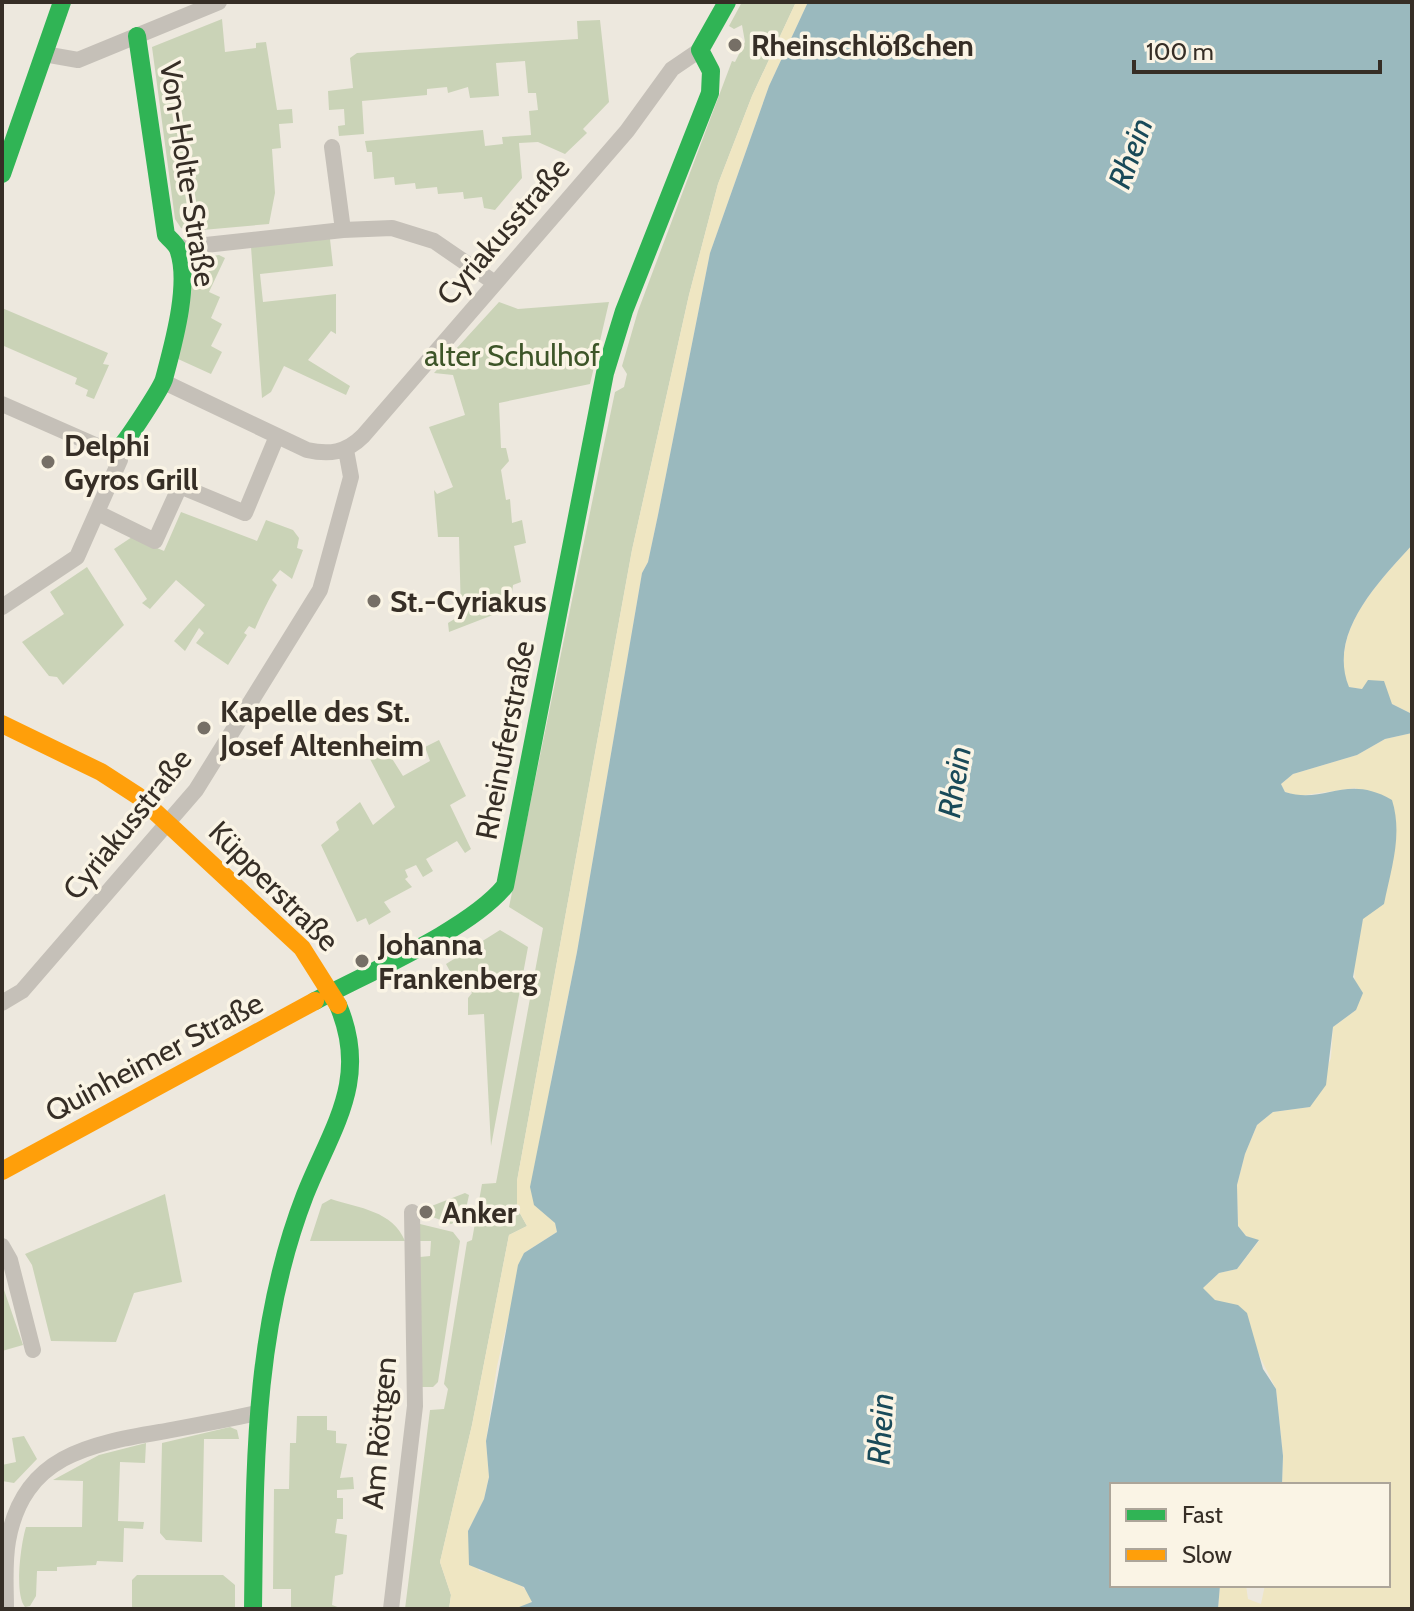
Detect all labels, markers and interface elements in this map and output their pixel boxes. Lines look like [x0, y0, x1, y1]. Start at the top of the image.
scale bar [1134, 24, 1380, 74]
place label: Rheinschlößchen [751, 27, 974, 64]
marker: Rheinschlößchen [726, 36, 744, 54]
text: 100 m [1146, 37, 1214, 66]
street label: Von-Holte-Straße [152, 59, 224, 289]
water label: Rhein [1099, 112, 1161, 194]
street label: Cyriakusstraße [429, 149, 577, 313]
park label: alter Schulhof [424, 337, 600, 374]
place label: Delphi Gyros Grill [64, 427, 199, 498]
marker: Delphi Gyros Grill [39, 453, 57, 471]
place label: St.-Cyriakus [390, 583, 547, 620]
marker: St.-Cyriakus [365, 592, 383, 610]
street label: Rheinuferstraße [468, 638, 542, 842]
place label: Kapelle des St. Josef Altenheim [219, 693, 424, 764]
marker: Kapelle des St. Josef Altenheim [195, 719, 213, 737]
street label: Cyriakusstraße [55, 741, 199, 907]
water label: Rhein [929, 743, 979, 821]
street label: Küpperstraße [201, 813, 347, 959]
place label: Johanna Frankenberg [377, 926, 537, 997]
marker: Johanna Frankenberg [353, 952, 371, 970]
street label: Quinheimer Straße [39, 984, 269, 1130]
place label: Anker [442, 1194, 517, 1231]
marker: Anker [417, 1203, 435, 1221]
street label: Am Röttgen [354, 1355, 404, 1511]
water label: Rhein [859, 1392, 901, 1466]
legend [1110, 1483, 1390, 1587]
text: Fast [1182, 1500, 1223, 1529]
text: Slow [1182, 1540, 1232, 1569]

